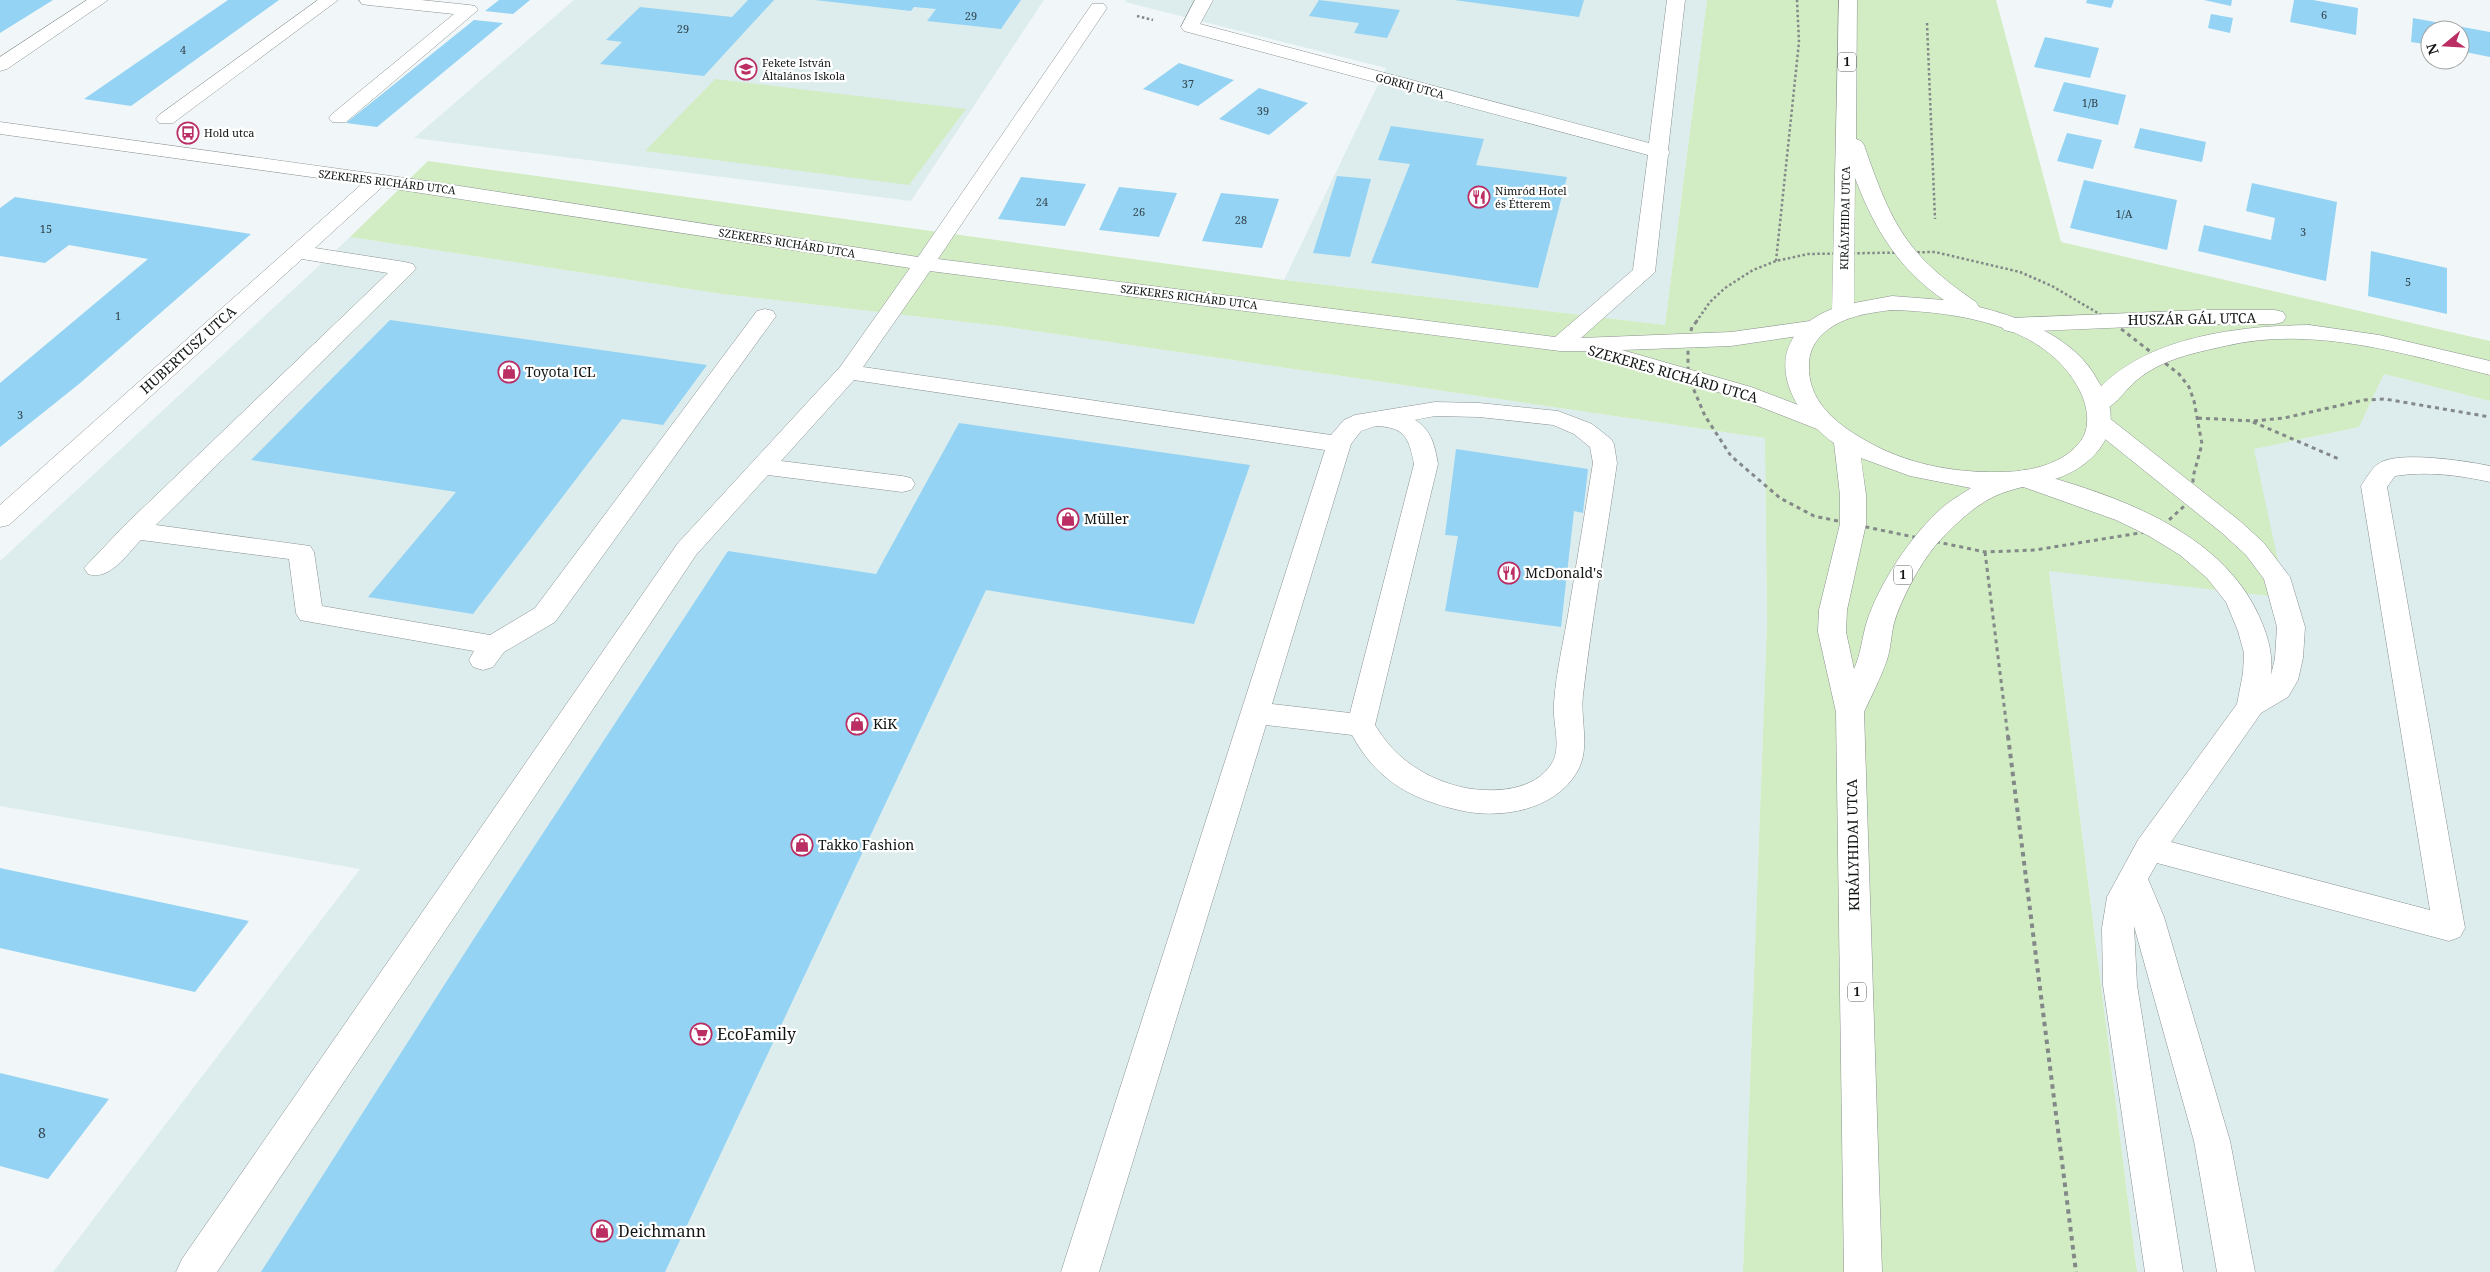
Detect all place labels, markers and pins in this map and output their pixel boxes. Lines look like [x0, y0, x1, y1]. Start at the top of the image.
place label: Fekete István Általános Iskola [762, 55, 845, 83]
school or university icon: Fekete István Általános Iskola [734, 57, 758, 81]
bus stop icon: Hold utca [176, 121, 200, 145]
place label: Hold utca [204, 125, 255, 140]
place label: Nimród Hotel és Étterem [1495, 183, 1567, 211]
restaurant icon: Nimród Hotel és Étterem [1467, 185, 1491, 209]
shop icon: Toyota ICL [497, 360, 521, 384]
place label: Toyota ICL [525, 362, 596, 381]
shop icon: Müller [1056, 507, 1080, 531]
place label: Müller [1084, 509, 1129, 528]
restaurant icon: McDonald's [1497, 561, 1521, 585]
place label: McDonald's [1525, 563, 1603, 582]
shop icon: KiK [845, 712, 869, 736]
place label: KiK [873, 714, 897, 733]
shop icon: Takko Fashion [790, 833, 814, 857]
place label: Takko Fashion [818, 835, 914, 854]
supermarket icon: EcoFamily [689, 1022, 713, 1046]
place label: EcoFamily [717, 1023, 797, 1045]
shop icon: Deichmann [590, 1219, 614, 1243]
place label: Deichmann [618, 1220, 706, 1242]

